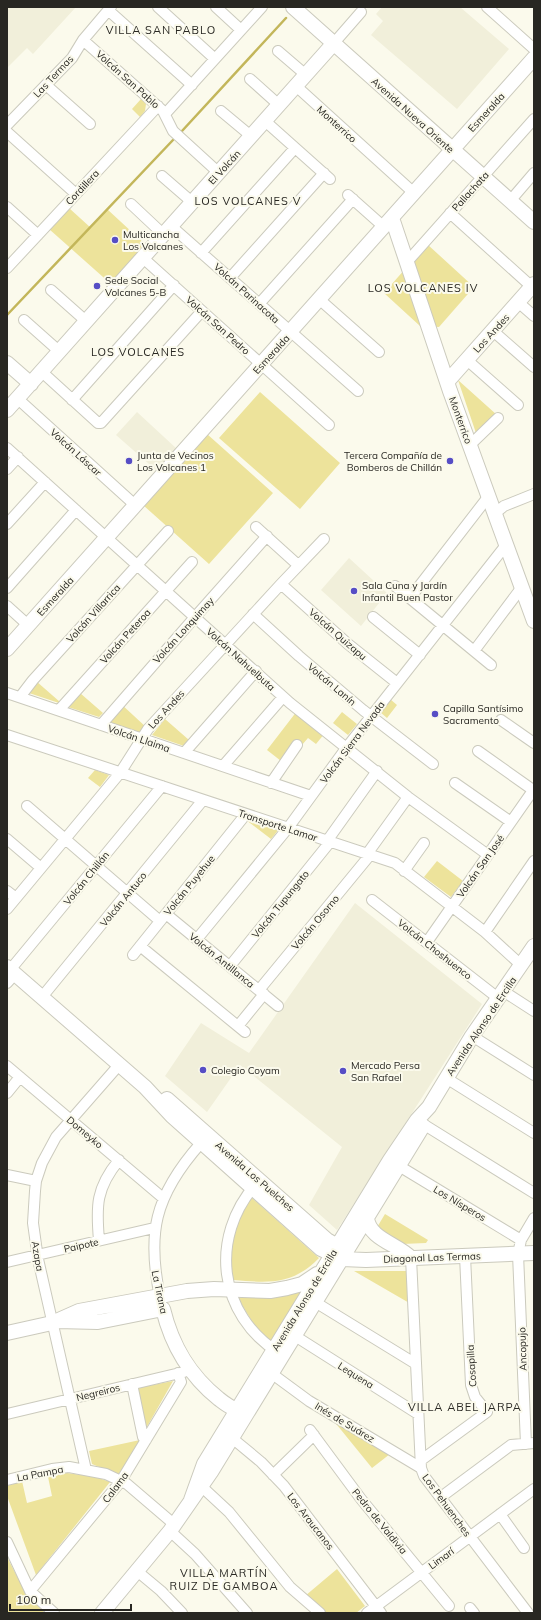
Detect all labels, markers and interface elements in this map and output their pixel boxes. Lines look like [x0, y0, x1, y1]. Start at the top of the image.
district label: VILLA SAN PABLO [106, 23, 216, 37]
street label: Volcán San Pablo [93, 47, 162, 111]
street label: Las Termas [31, 52, 76, 100]
street label: Avenida Nueva Oriente [369, 75, 457, 156]
street label: Esmeralda [465, 90, 508, 135]
street label: Monterrico [314, 103, 360, 146]
street label: El Volcán [205, 147, 243, 187]
street label: Cordillera [63, 167, 102, 208]
street label: Pallachata [449, 169, 492, 214]
district label: LOS VOLCANES V [195, 194, 301, 208]
place label: Multicancha Los Volcanes [123, 228, 183, 253]
marker: Multicancha Los Volcanes [110, 235, 120, 245]
street label: Volcán Parinacota [211, 260, 282, 326]
place label: Sede Social Volcanes 5-B [105, 274, 167, 299]
marker: Sede Social Volcanes 5-B [92, 281, 102, 291]
district label: LOS VOLCANES IV [368, 281, 478, 295]
street label: Volcán San Pedro [183, 293, 253, 358]
street label: Los Andes [470, 311, 512, 356]
street label: Esmeralda [250, 332, 293, 377]
district label: LOS VOLCANES [91, 345, 185, 359]
street label: Monterrico [446, 395, 475, 446]
street label: Volcán Láscar [47, 426, 104, 479]
place label: Junta de Vecinos Los Volcanes 1 [137, 449, 214, 474]
place label: Tercera Compañía de Bomberos de Chillán [344, 449, 442, 474]
marker: Junta de Vecinos Los Volcanes 1 [124, 456, 134, 466]
marker: Tercera Compañía de Bomberos de Chillán [445, 456, 455, 466]
street label: Esmeralda [34, 574, 77, 619]
place label: Sala Cuna y Jardín Infantil Buen Pastor [362, 579, 453, 604]
street label: Volcán Villarrica [64, 581, 123, 645]
marker: Sala Cuna y Jardín Infantil Buen Pastor [349, 586, 359, 596]
street label: Volcán Lonquimay [150, 594, 217, 666]
street label: Volcán Peteroa [97, 606, 154, 667]
street label: Volcán Quizapu [306, 606, 369, 663]
street label: Volcán Nahuelbuta [204, 625, 278, 694]
street label: Volcán Lanín [305, 660, 359, 709]
street label: Los Andes [145, 687, 187, 732]
street label: Volcán Sierra Nevada [317, 699, 388, 786]
place label: Capilla Santísimo Sacramento [443, 702, 524, 727]
marker: Capilla Santísimo Sacramento [430, 709, 440, 719]
street label: Volcán Llaima [106, 722, 172, 755]
street label: Transporte Lamar [237, 807, 320, 845]
street label: Volcán San José [454, 832, 507, 900]
street label: Volcán Chillán [61, 849, 112, 908]
street label: Volcán Puyehue [161, 853, 218, 918]
street label: Volcán Tupungato [249, 867, 312, 941]
street label: Volcán Antuco [97, 869, 150, 929]
street label: Volcán Osorno [289, 892, 342, 952]
street label: Volcán Choshuenco [395, 916, 475, 983]
street label: Volcán Antillanca [186, 930, 257, 991]
street label: Avenida Alonso de Ercilla [443, 974, 519, 1078]
place label: Mercado Persa San Rafael [351, 1059, 420, 1084]
place label: Colegio Coyam [211, 1064, 280, 1077]
marker: Colegio Coyam [198, 1065, 208, 1075]
marker: Mercado Persa San Rafael [338, 1066, 348, 1076]
street label: Domeyko [64, 1113, 106, 1151]
street label: Avenida Los Puelches [212, 1138, 297, 1214]
street label: Los Nísperos [431, 1183, 488, 1224]
street label: Paipote [62, 1235, 100, 1256]
street label: Azapa [28, 1240, 47, 1272]
street label: Avenida Alonso de Ercilla [269, 1247, 340, 1354]
street label: Diagonal Las Termas [383, 1249, 481, 1266]
street label: La Tirana [149, 1269, 170, 1315]
street label: Ancopujo [515, 1327, 530, 1371]
street label: Cosapilla [464, 1344, 479, 1388]
street label: Lequena [335, 1359, 376, 1392]
street label: Negreiros [75, 1381, 121, 1404]
street label: Inés de Suárez [312, 1399, 377, 1445]
district label: VILLA ABEL JARPA [408, 1400, 522, 1414]
street label: La Pampa [16, 1463, 64, 1484]
street label: Calama [99, 1469, 131, 1506]
street label: Los Pehuenches [419, 1471, 474, 1539]
street label: Pedro de Valdivia [349, 1486, 410, 1557]
street label: Los Araucanos [284, 1490, 337, 1552]
street label: Limarí [426, 1544, 457, 1572]
district label: VILLA MARTÍN RUIZ DE GAMBOA [170, 1566, 278, 1593]
scale bar [10, 1586, 131, 1612]
text: 100 m [16, 1592, 51, 1607]

